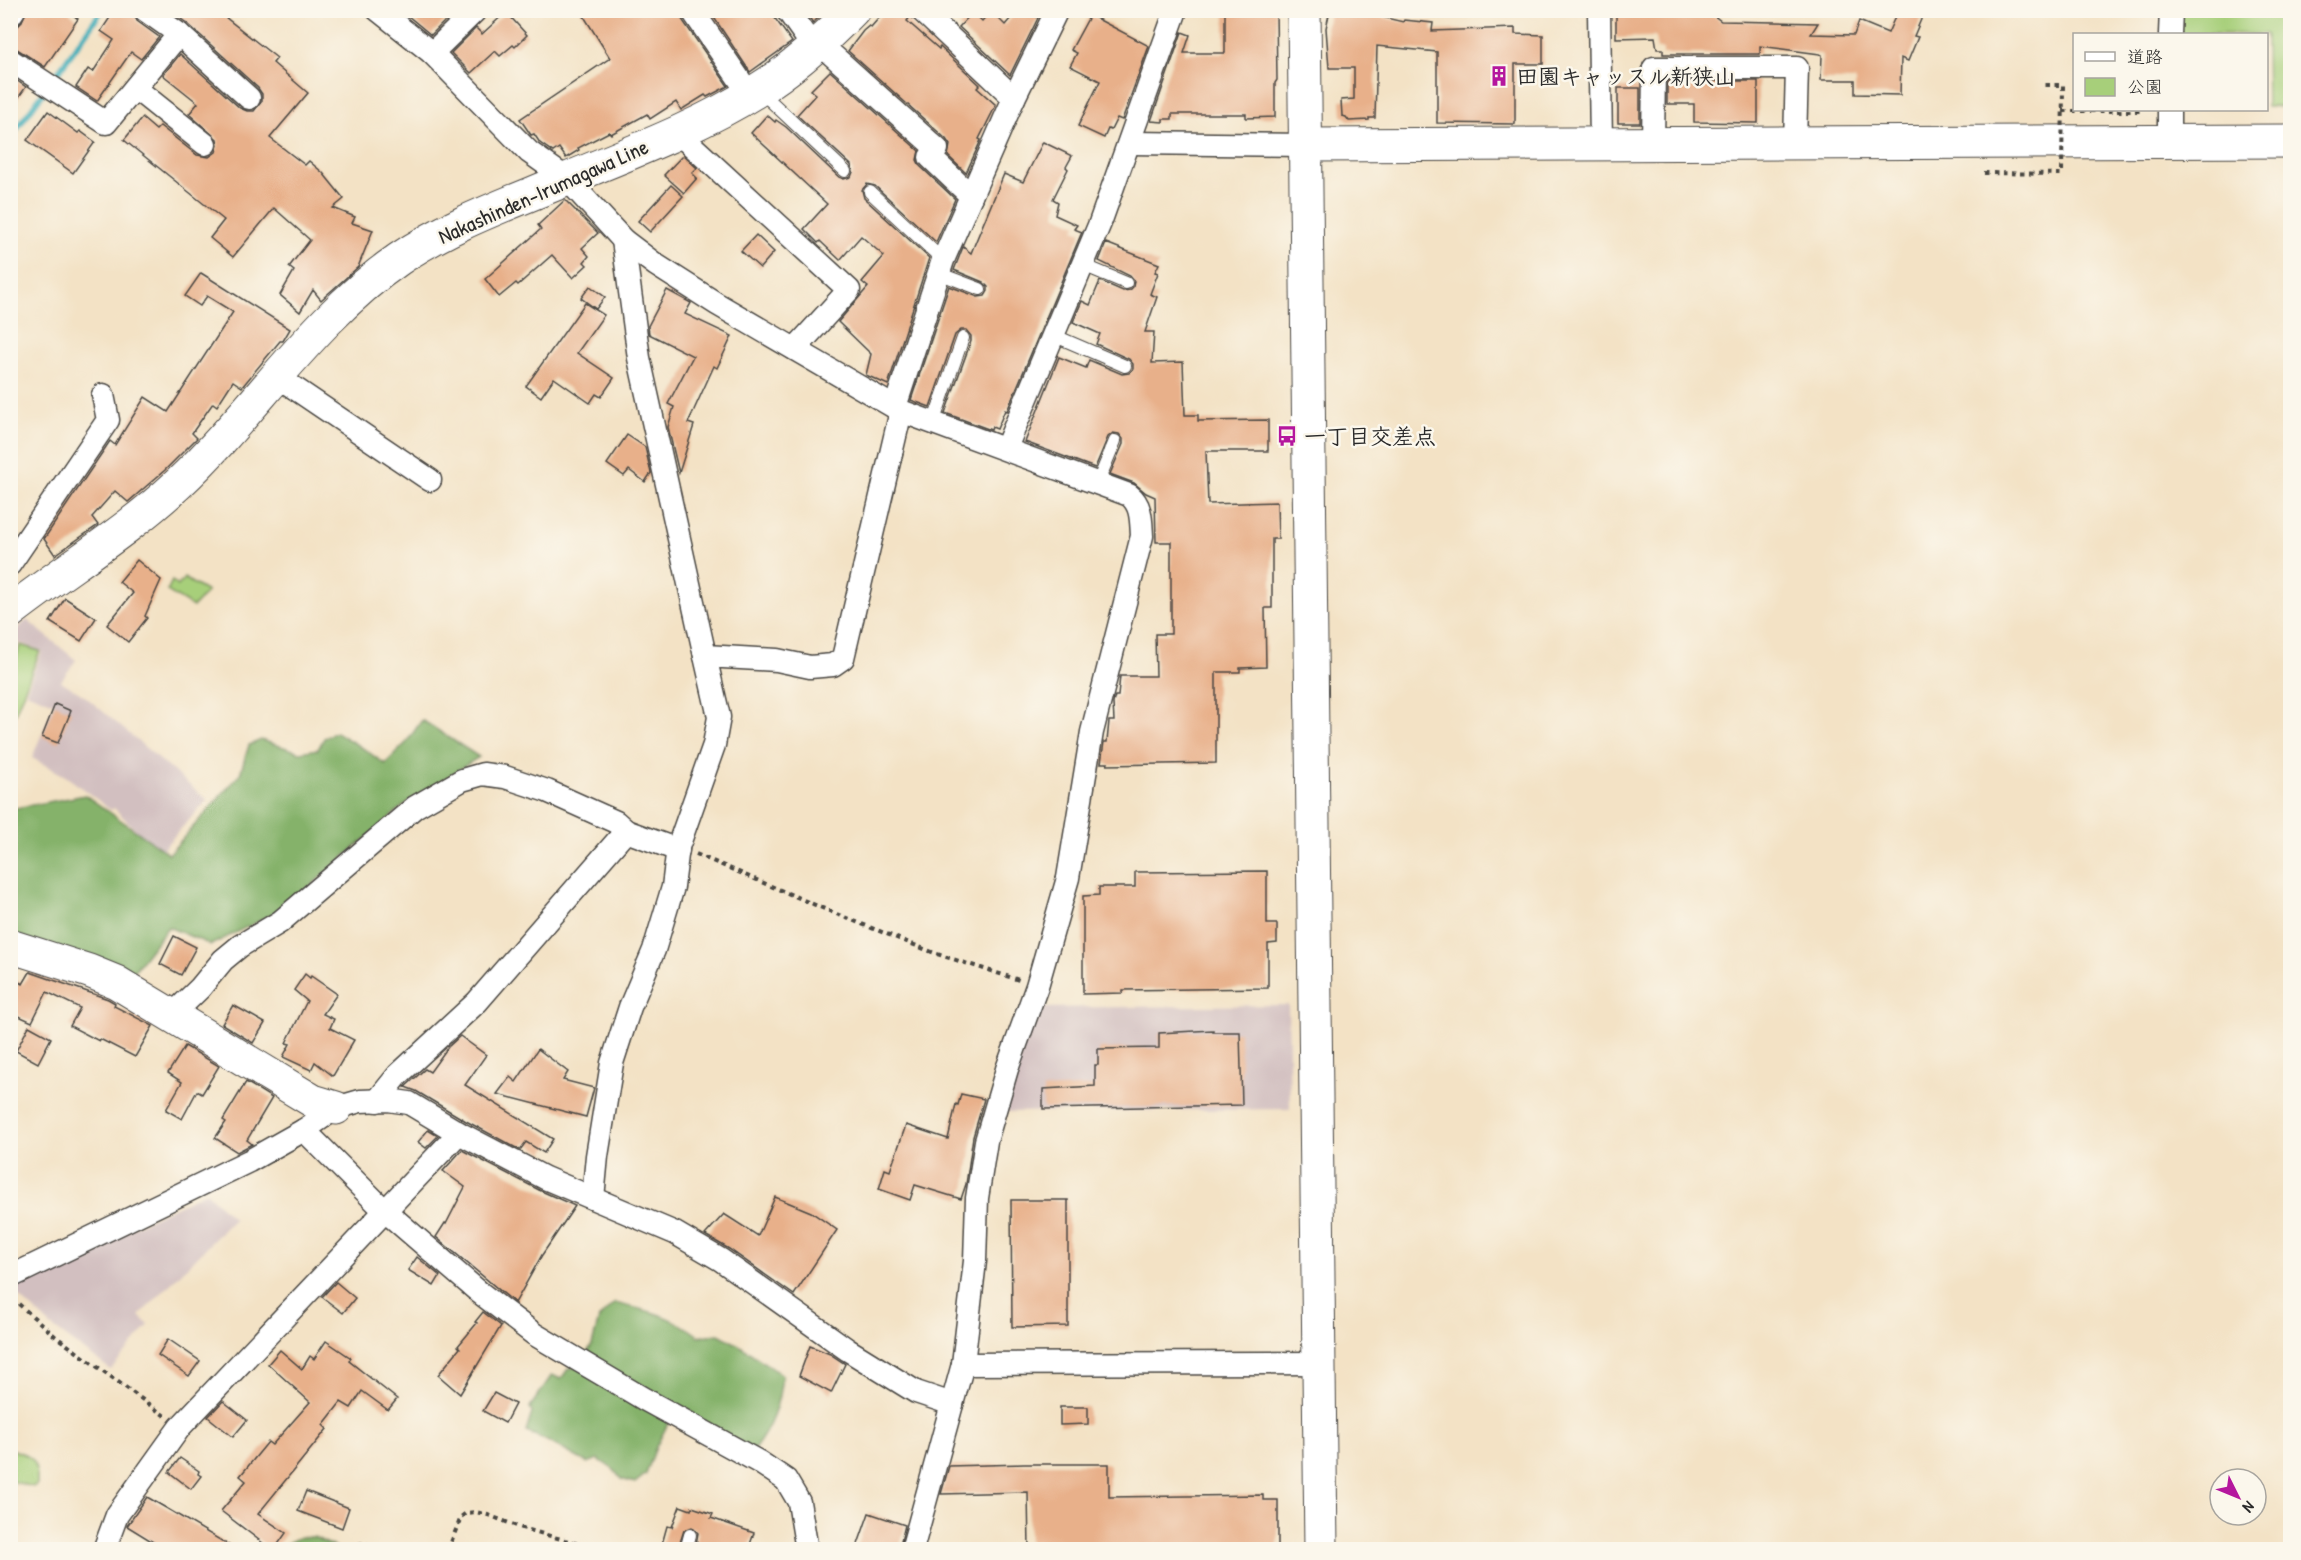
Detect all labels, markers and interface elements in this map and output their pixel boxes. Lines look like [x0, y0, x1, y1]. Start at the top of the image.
legend [2073, 33, 2268, 111]
text: 道路 [2127, 44, 2163, 69]
place label: 田園キャッスル新狭山 [1516, 61, 1736, 91]
building icon: 田園キャッスル新狭山 [1487, 64, 1511, 88]
text: 公園 [2127, 74, 2163, 99]
street label: Nakashinden-Irumagawa Line [433, 131, 653, 251]
place label: 一丁目交差点 [1304, 421, 1436, 451]
bus stop icon: 一丁目交差点 [1275, 424, 1299, 448]
north arrow [2208, 1467, 2268, 1527]
text: N [2238, 1497, 2260, 1518]

